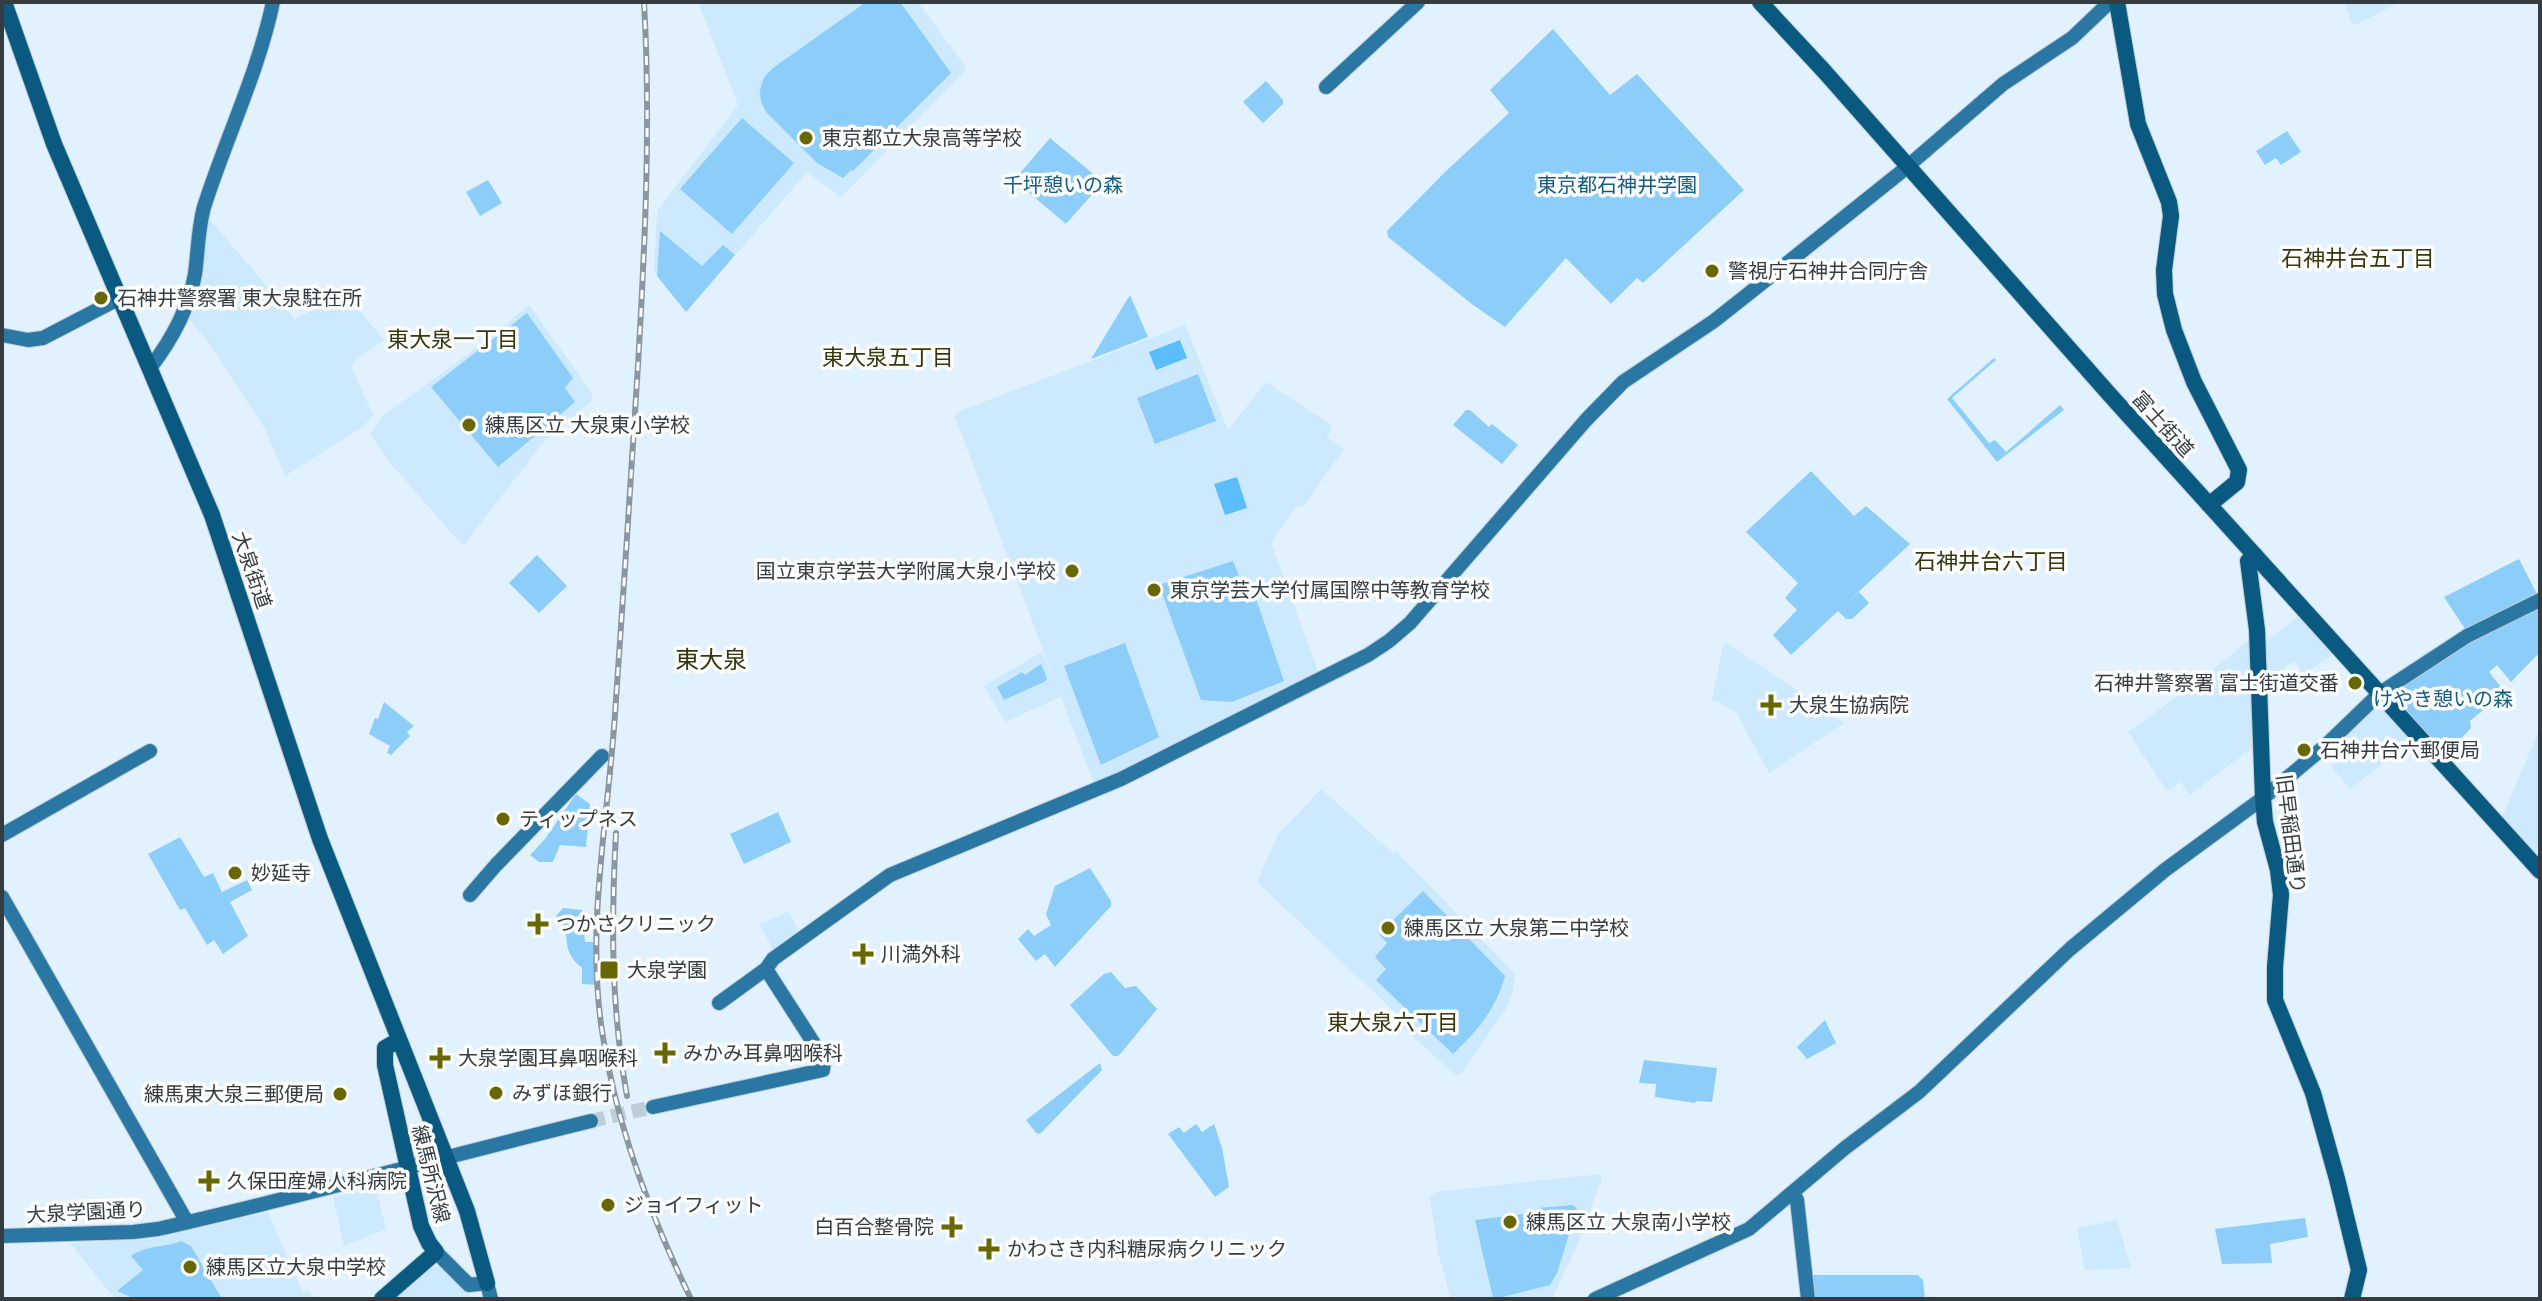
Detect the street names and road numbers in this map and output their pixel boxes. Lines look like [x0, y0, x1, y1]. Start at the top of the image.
street label: 富士街道 [2127, 386, 2199, 462]
street label: 大泉街道 [228, 528, 276, 612]
street label: 旧早稲田通り [2272, 773, 2310, 895]
street label: 練馬所沢線 [407, 1123, 455, 1225]
street label: 大泉学園通り [25, 1197, 147, 1227]

